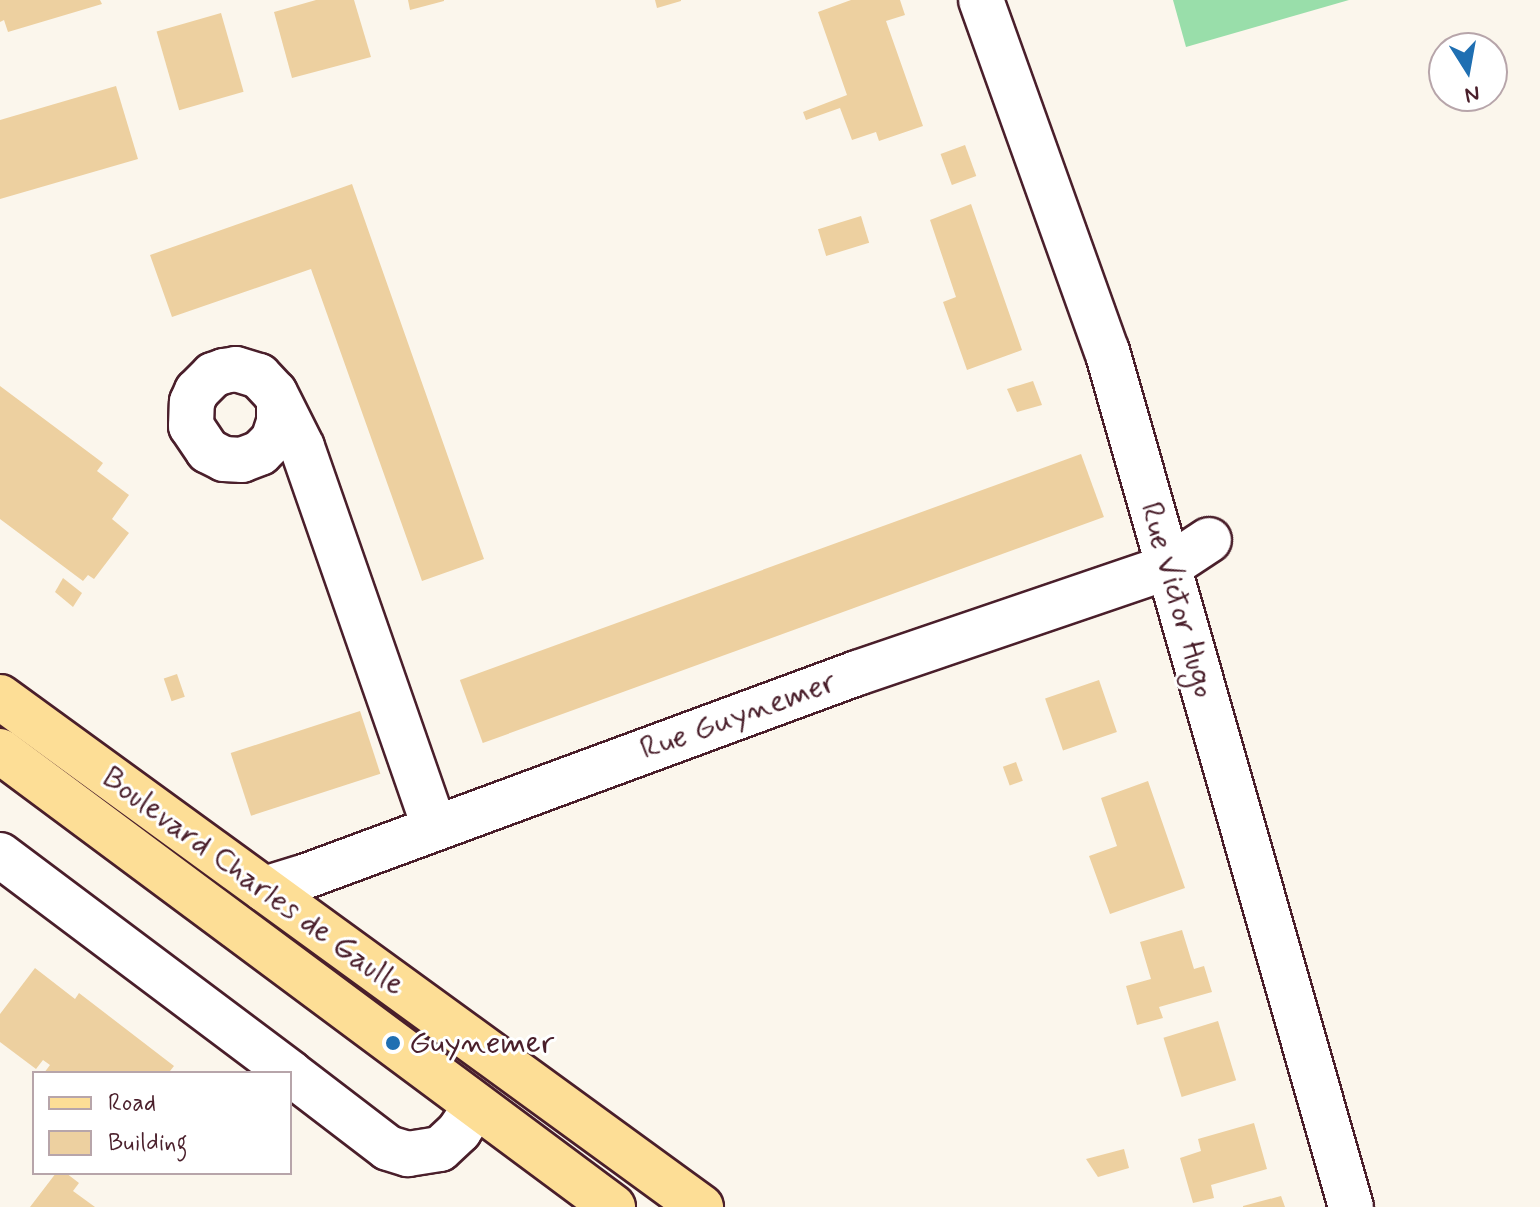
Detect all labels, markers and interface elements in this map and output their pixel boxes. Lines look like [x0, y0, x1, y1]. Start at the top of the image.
north arrow [1428, 32, 1508, 112]
text: N [1462, 78, 1482, 109]
street label: Rue Victor Hugo [1130, 495, 1224, 705]
street label: Rue Guynemer [637, 664, 839, 768]
street label: Boulevard Charles de Gaulle [93, 758, 413, 1006]
place label: Guynemer [409, 1024, 554, 1062]
marker: Guynemer [384, 1034, 402, 1052]
legend [32, 1071, 292, 1175]
text: Road [108, 1088, 156, 1119]
text: Building [108, 1128, 188, 1159]

